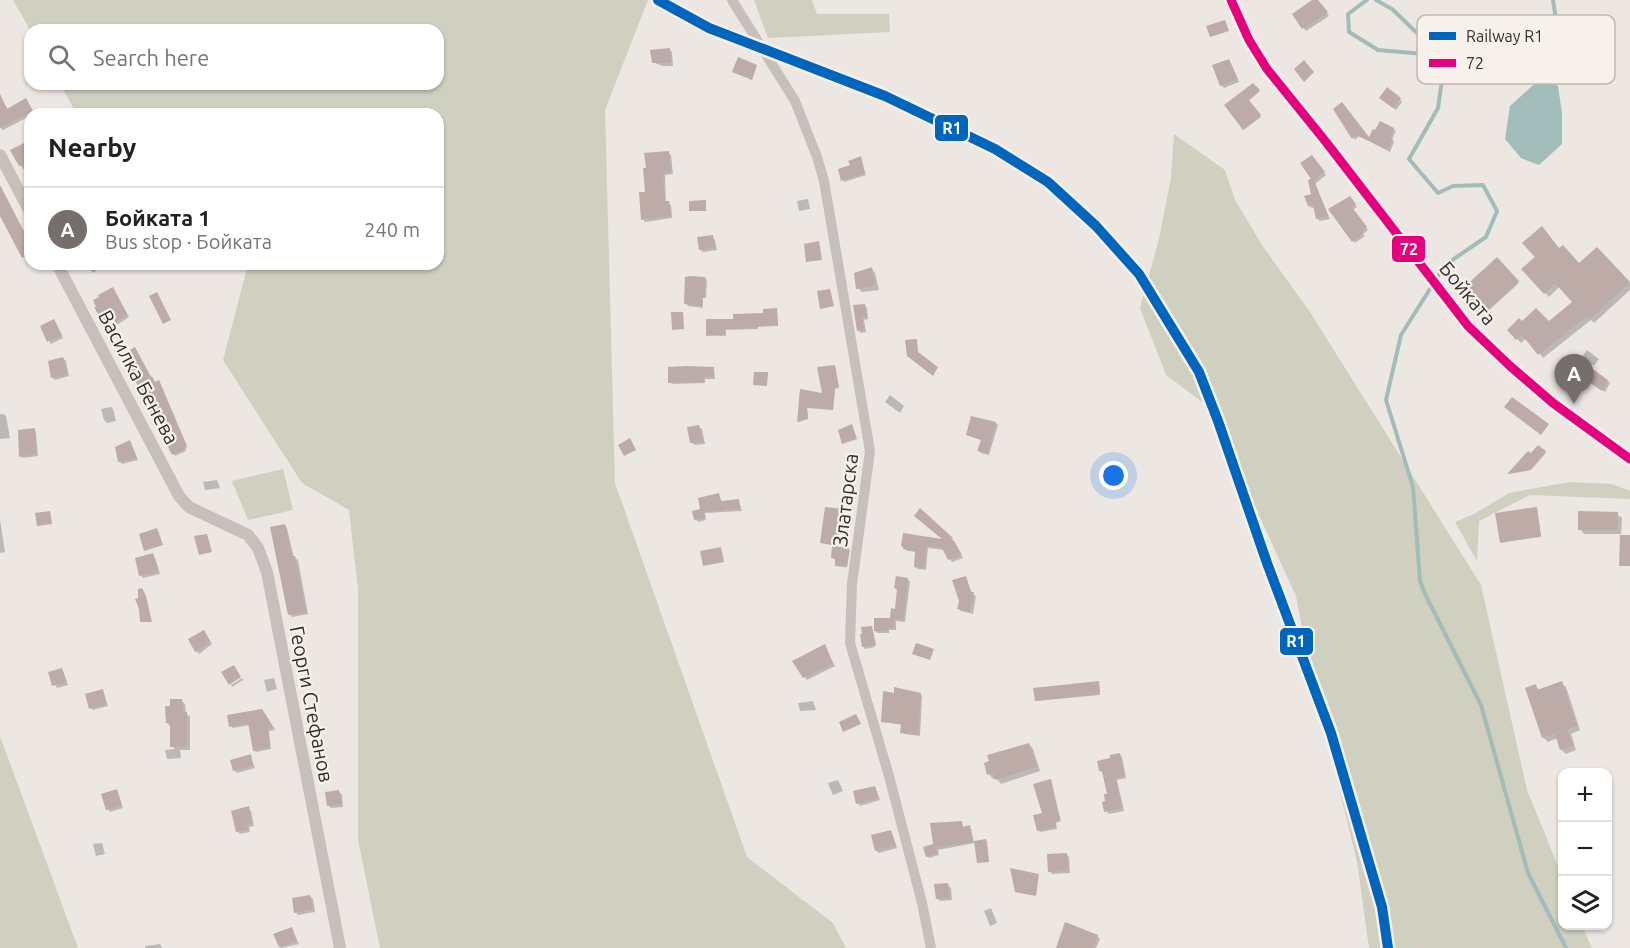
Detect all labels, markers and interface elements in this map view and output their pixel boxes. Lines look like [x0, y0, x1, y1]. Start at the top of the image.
legend [1417, 15, 1615, 84]
search box [24, 24, 444, 90]
text: Railway R1 [1466, 27, 1543, 45]
icon: search [45, 41, 78, 74]
text: Search here [93, 45, 209, 70]
text: 72 [1466, 54, 1484, 72]
line badge: R1 [934, 114, 969, 142]
text: R1 [942, 119, 962, 137]
text: Nearby [48, 133, 136, 162]
text: Бойката 1 [105, 205, 211, 230]
text: A [60, 218, 75, 241]
text: 240 m [364, 218, 420, 241]
text: Bus stop · Бойката [105, 230, 272, 253]
line badge: 72 [1391, 235, 1426, 263]
text: 72 [1400, 240, 1418, 258]
street label: Бойката [1435, 257, 1501, 329]
street label: Василка Бенева [94, 306, 184, 448]
pin: A [1554, 354, 1594, 404]
street label: Златарска [828, 452, 862, 548]
your location [1099, 461, 1128, 490]
street label: Георги Стефанов [286, 624, 338, 784]
line badge: R1 [1279, 627, 1314, 656]
text: R1 [1286, 632, 1306, 650]
map controls [1558, 768, 1612, 930]
button: + [1558, 768, 1612, 822]
button: − [1558, 822, 1612, 876]
button: layers [1558, 876, 1612, 930]

